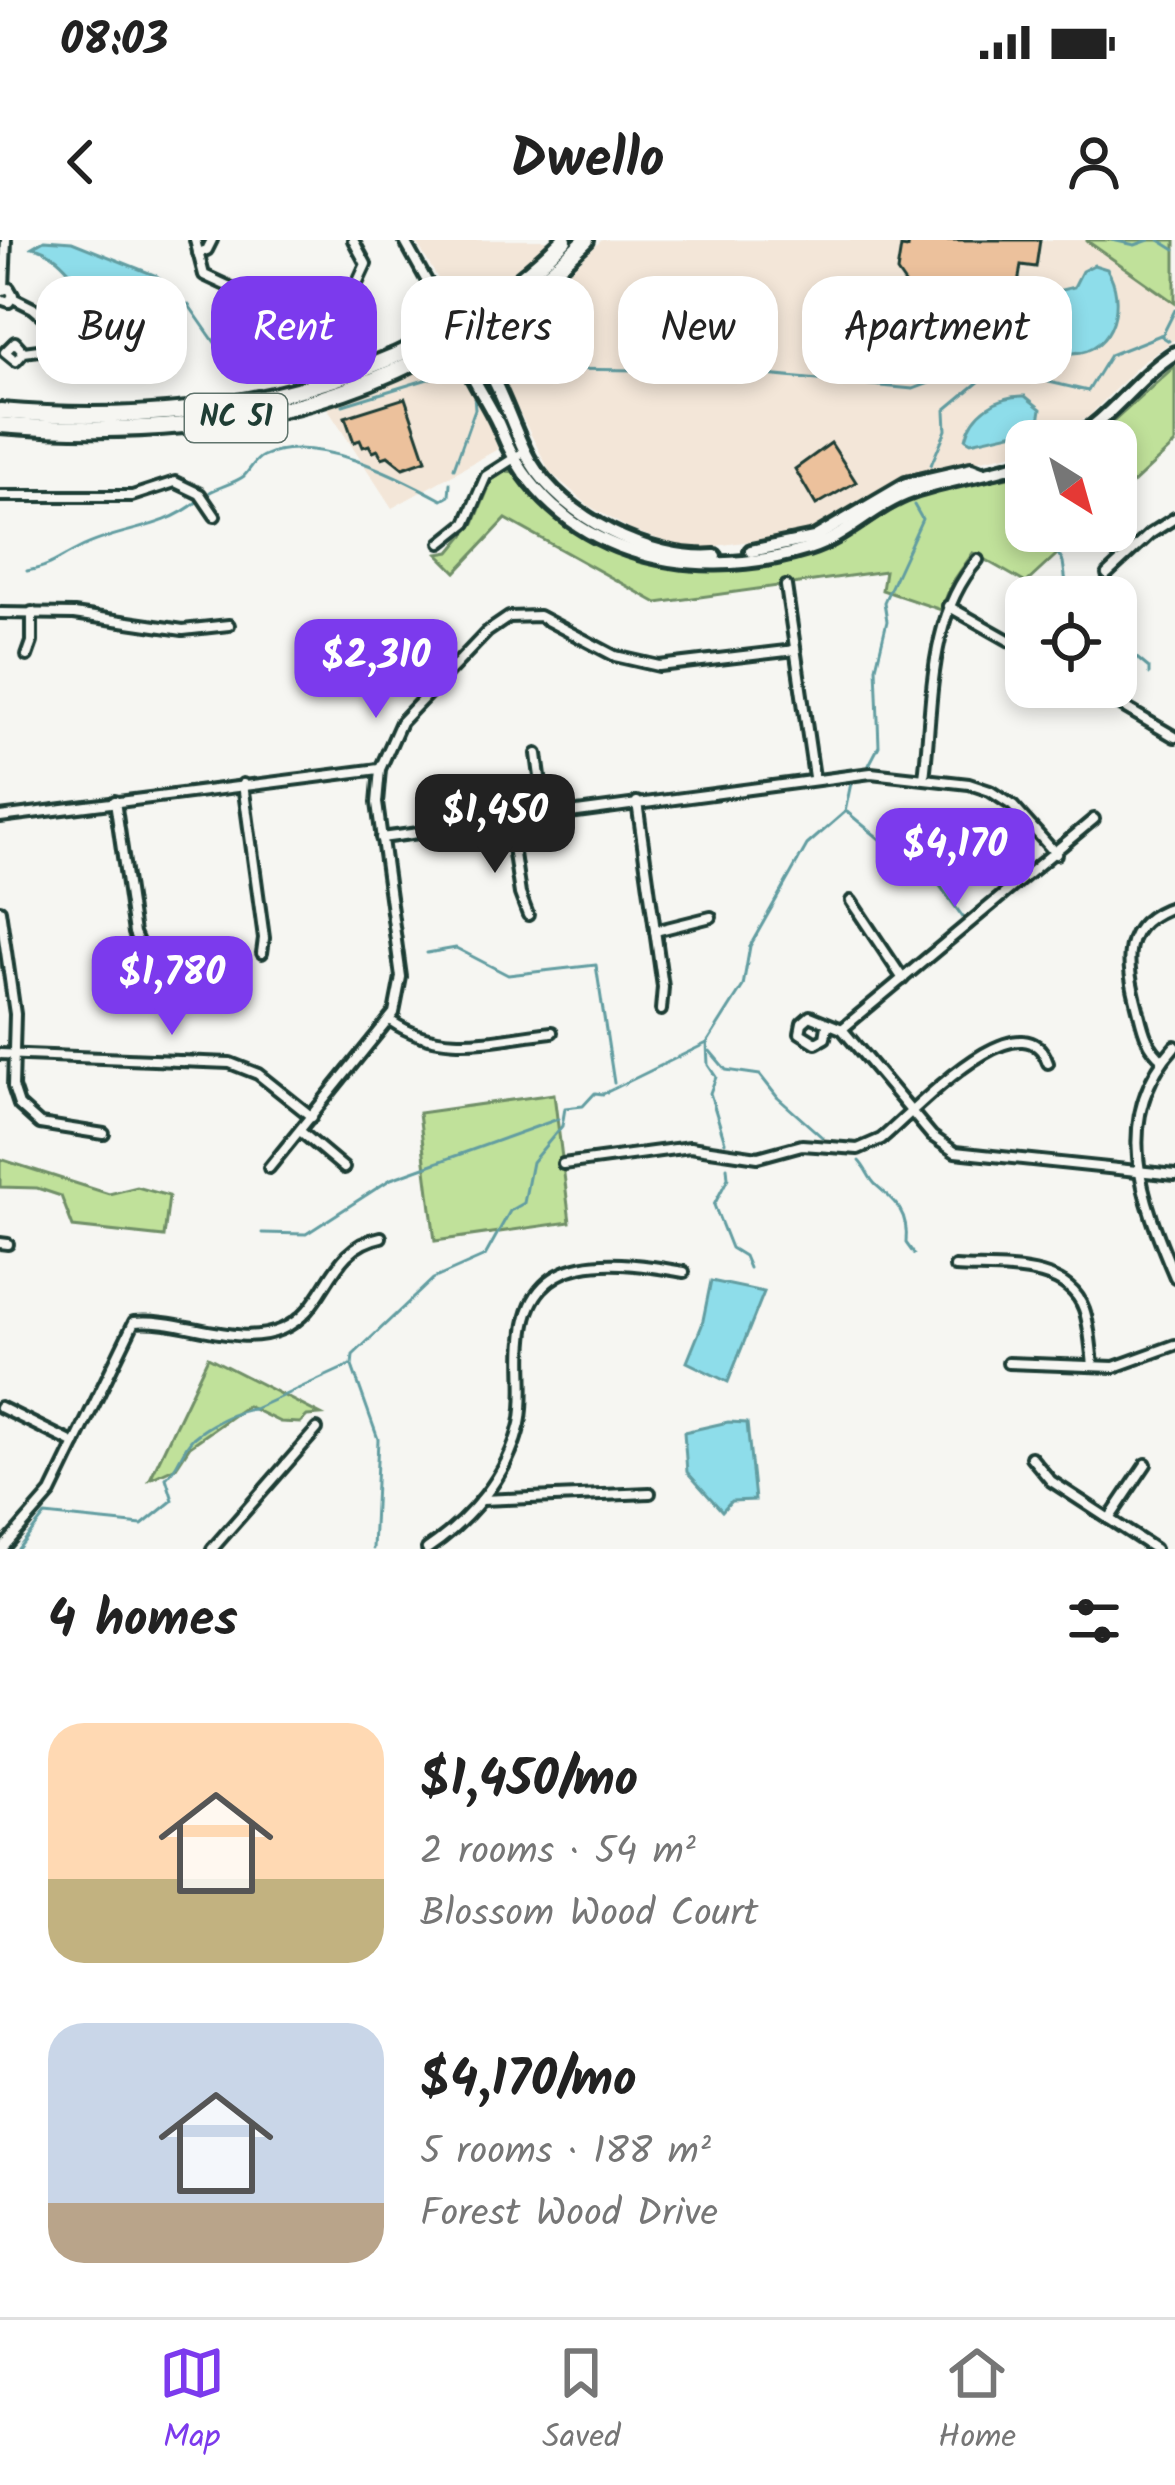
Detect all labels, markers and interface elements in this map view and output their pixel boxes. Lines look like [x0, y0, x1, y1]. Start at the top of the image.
text: 08:03 [60, 6, 168, 78]
text: Dwello [510, 119, 665, 205]
icon: back [48, 129, 114, 195]
icon: person [1061, 129, 1127, 195]
chip: Buy [36, 276, 187, 384]
chip: Rent [211, 276, 377, 384]
chip: Filters [401, 276, 594, 384]
chip: New [618, 276, 778, 384]
chip: Apartment [802, 276, 1072, 384]
road number: NC 51 [185, 394, 287, 442]
north arrow [1005, 420, 1137, 552]
map controls [1005, 420, 1137, 708]
button: locate [1005, 576, 1137, 708]
pin: $2,310 [278, 619, 474, 721]
text: $2,310 [321, 627, 431, 689]
pin: $1,450 [397, 774, 593, 876]
text: $1,450 [442, 782, 548, 844]
pin: $4,170 [857, 808, 1053, 910]
text: $4,170 [903, 816, 1007, 878]
pin: $1,780 [74, 936, 270, 1038]
text: $1,780 [119, 944, 225, 1006]
text: 4 homes [48, 1581, 238, 1662]
icon: filters [1061, 1588, 1127, 1654]
text: $1,450/mo [420, 1741, 638, 1822]
icon: home [144, 1771, 288, 1915]
text: 2 rooms · 54 m² [420, 1822, 696, 1884]
text: Blossom Wood Court [420, 1884, 758, 1946]
text: $4,170/mo [420, 2041, 636, 2122]
icon: home [144, 2071, 288, 2215]
text: 5 rooms · 188 m² [420, 2122, 711, 2184]
text: Forest Wood Drive [420, 2184, 718, 2246]
tab: Map [159, 2340, 225, 2465]
tab: Saved [542, 2340, 621, 2465]
tab: Home [938, 2340, 1016, 2465]

